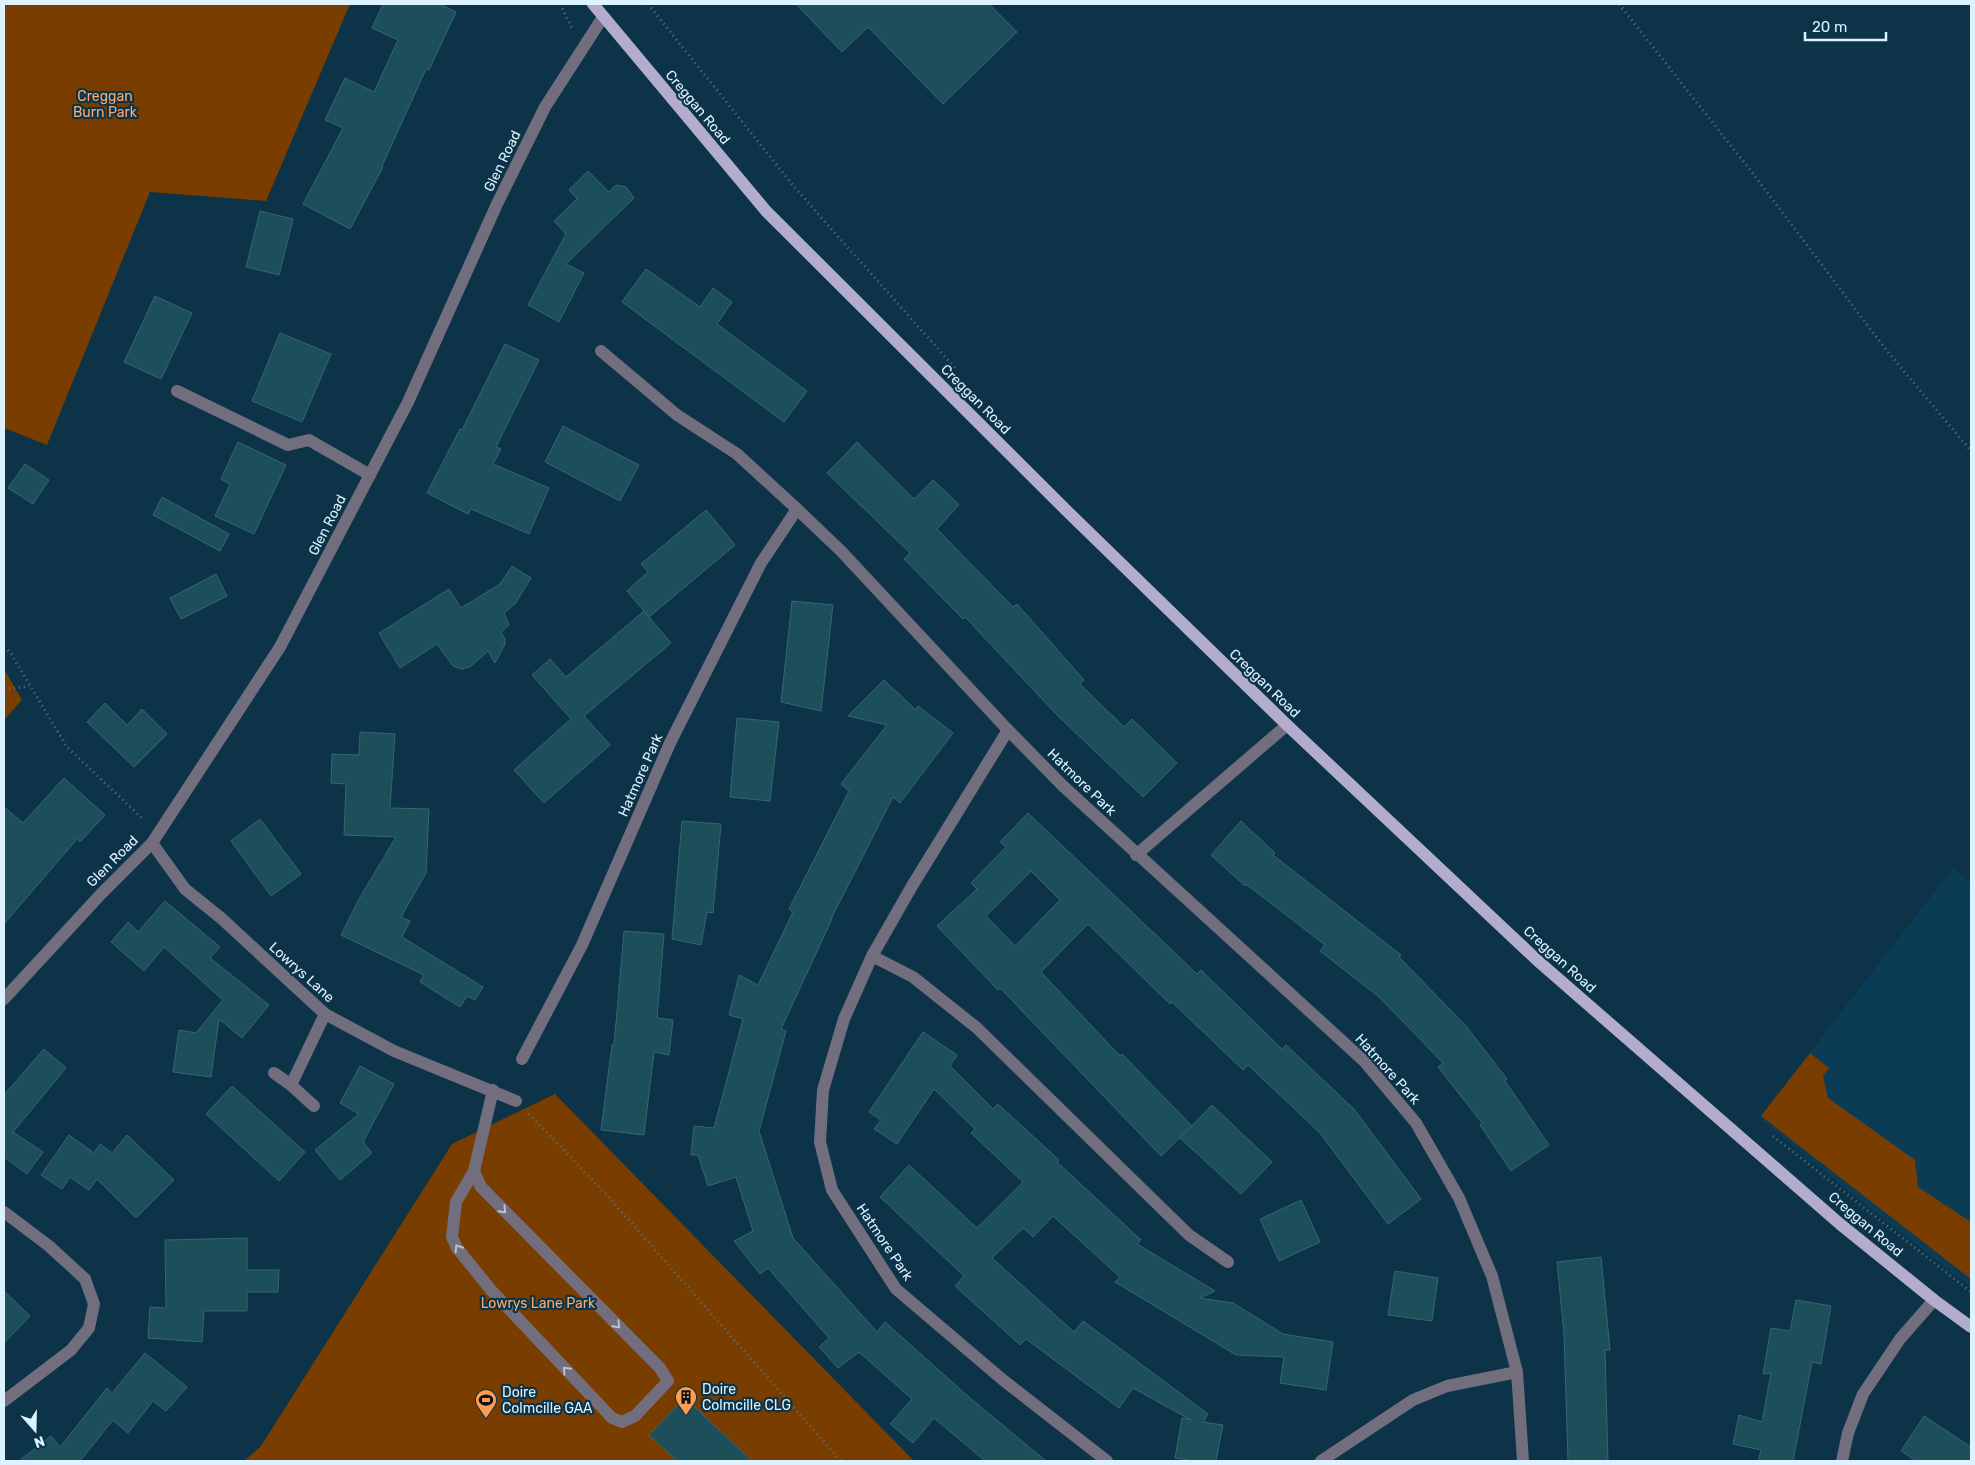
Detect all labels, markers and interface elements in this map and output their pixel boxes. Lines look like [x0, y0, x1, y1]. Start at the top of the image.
scale bar [1805, 10, 1886, 42]
text: 20 m [1812, 18, 1847, 36]
street label: Creggan Road [662, 67, 734, 148]
park label: Creggan Burn Park [73, 88, 138, 121]
street label: Glen Road [480, 128, 525, 195]
street label: Creggan Road [937, 361, 1014, 438]
street label: Glen Road [305, 492, 350, 558]
street label: Creggan Road [1226, 645, 1304, 721]
street label: Hatmore Park [615, 730, 667, 819]
street label: Hatmore Park [1044, 745, 1120, 820]
street label: Glen Road [83, 832, 142, 891]
street label: Creggan Road [1520, 922, 1599, 996]
street label: Lowrys Lane [265, 939, 338, 1006]
street label: Hatmore Park [1351, 1031, 1424, 1109]
street label: Creggan Road [1825, 1188, 1906, 1260]
street label: Hatmore Park [853, 1201, 917, 1285]
one-way arrow [497, 1204, 506, 1213]
one-way arrow [455, 1245, 465, 1254]
park label: Lowrys Lane Park [481, 1295, 596, 1312]
one-way arrow [611, 1319, 620, 1328]
one-way arrow [563, 1366, 572, 1375]
place label: Doire Colmcille CLG [702, 1381, 791, 1414]
place label: Doire Colmcille GAA [502, 1384, 593, 1417]
building icon: Doire Colmcille CLG [674, 1385, 698, 1416]
sports icon: Doire Colmcille GAA [474, 1388, 498, 1419]
north arrow [10, 1405, 60, 1455]
text: N [32, 1432, 47, 1451]

